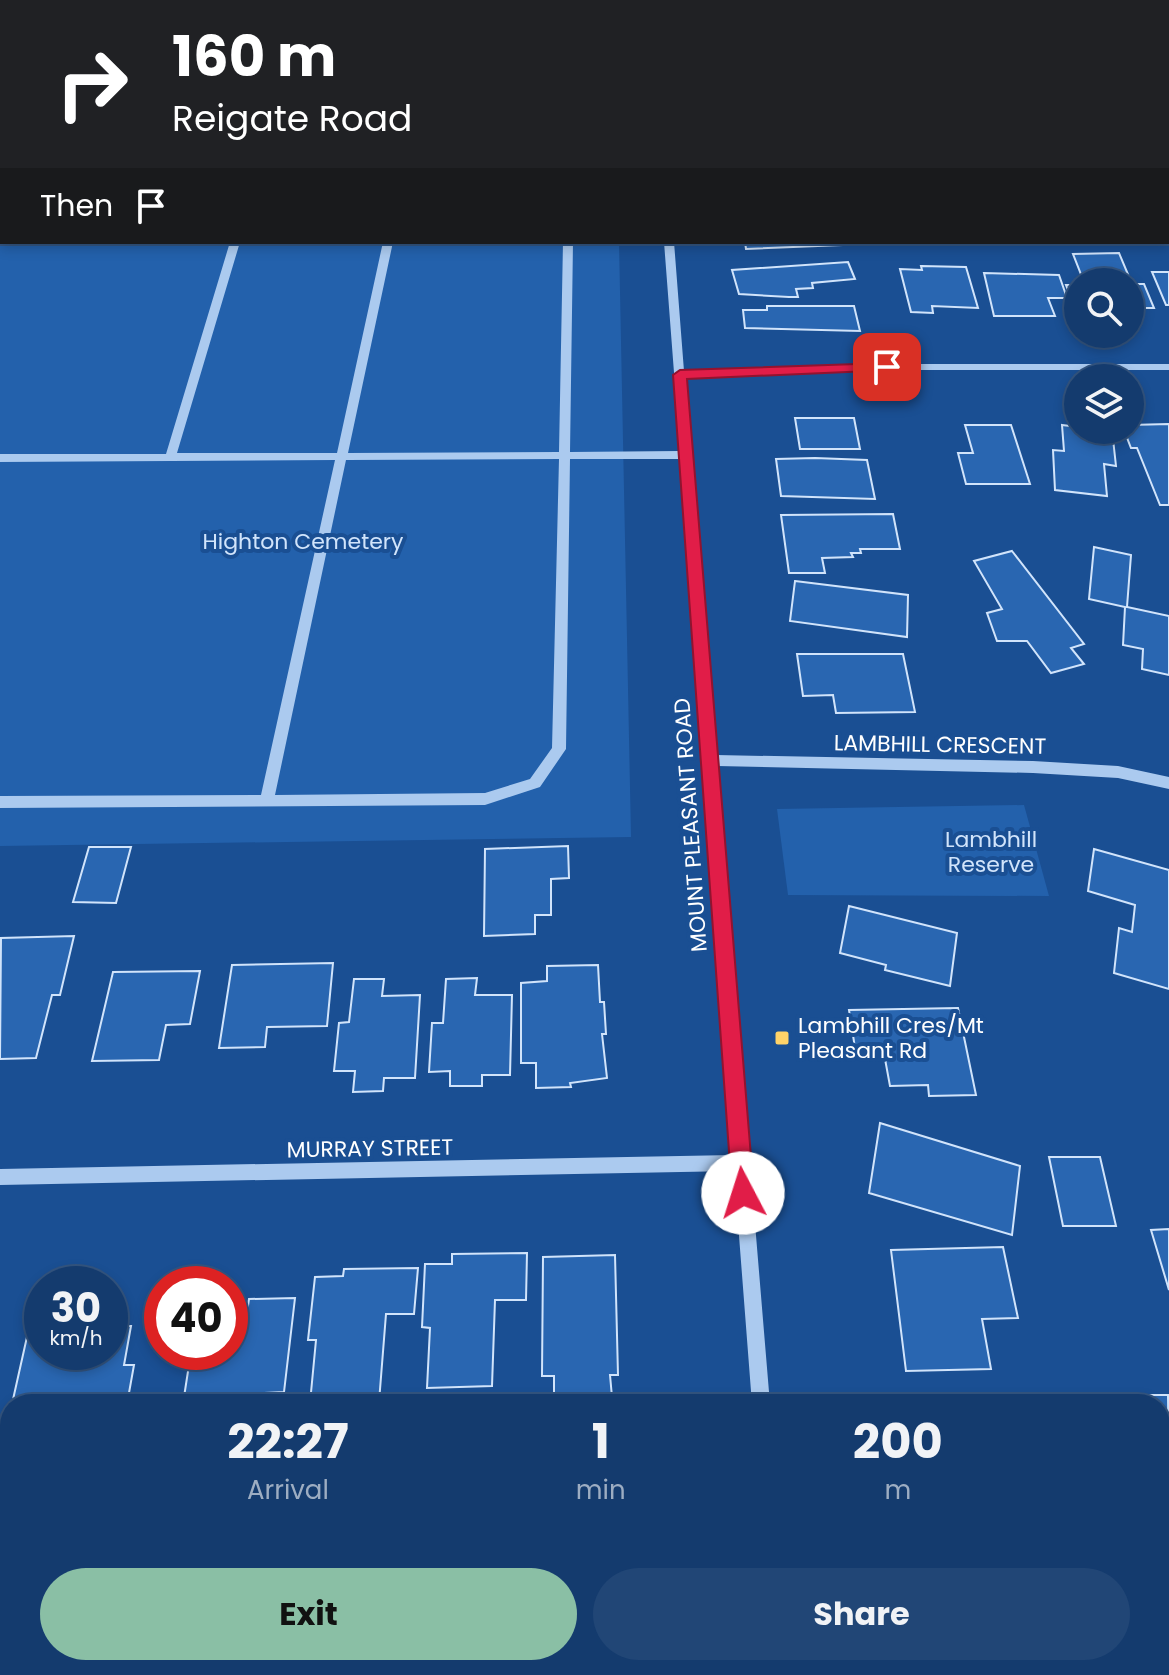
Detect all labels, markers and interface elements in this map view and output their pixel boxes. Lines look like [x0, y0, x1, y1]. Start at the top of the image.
text: 160 m [172, 17, 336, 96]
icon: right [40, 32, 144, 136]
text: Reigate Road [172, 93, 412, 144]
text: Then [40, 184, 113, 227]
icon: arrive [129, 184, 173, 228]
map controls [1064, 268, 1144, 444]
button: search [1064, 268, 1144, 348]
pin [853, 333, 921, 401]
icon: arrive [865, 345, 909, 389]
button: layers [1064, 364, 1144, 444]
park label: Highton Cemetery [203, 526, 404, 557]
street label: MOUNT PLEASANT ROAD [666, 697, 715, 953]
street label: LAMBHILL CRESCENT [833, 727, 1047, 762]
park label: Lambhill Reserve [945, 824, 1037, 880]
place label: Lambhill Cres/Mt Pleasant Rd [798, 1010, 984, 1066]
marker: Lambhill Cres/Mt Pleasant Rd [773, 1029, 791, 1047]
street label: MURRAY STREET [286, 1132, 454, 1165]
position arrow [701, 1151, 785, 1235]
speed limit sign: 40 [144, 1266, 248, 1370]
text: 30 [51, 1280, 101, 1336]
text: km/h [49, 1324, 103, 1352]
text: 22:27 [227, 1408, 349, 1475]
text: 1 [592, 1408, 610, 1475]
text: 200 [853, 1408, 943, 1475]
text: Arrival [247, 1472, 329, 1508]
text: min [576, 1472, 626, 1508]
text: m [884, 1472, 911, 1508]
button: Exit [40, 1568, 577, 1660]
button: Share [593, 1568, 1130, 1660]

